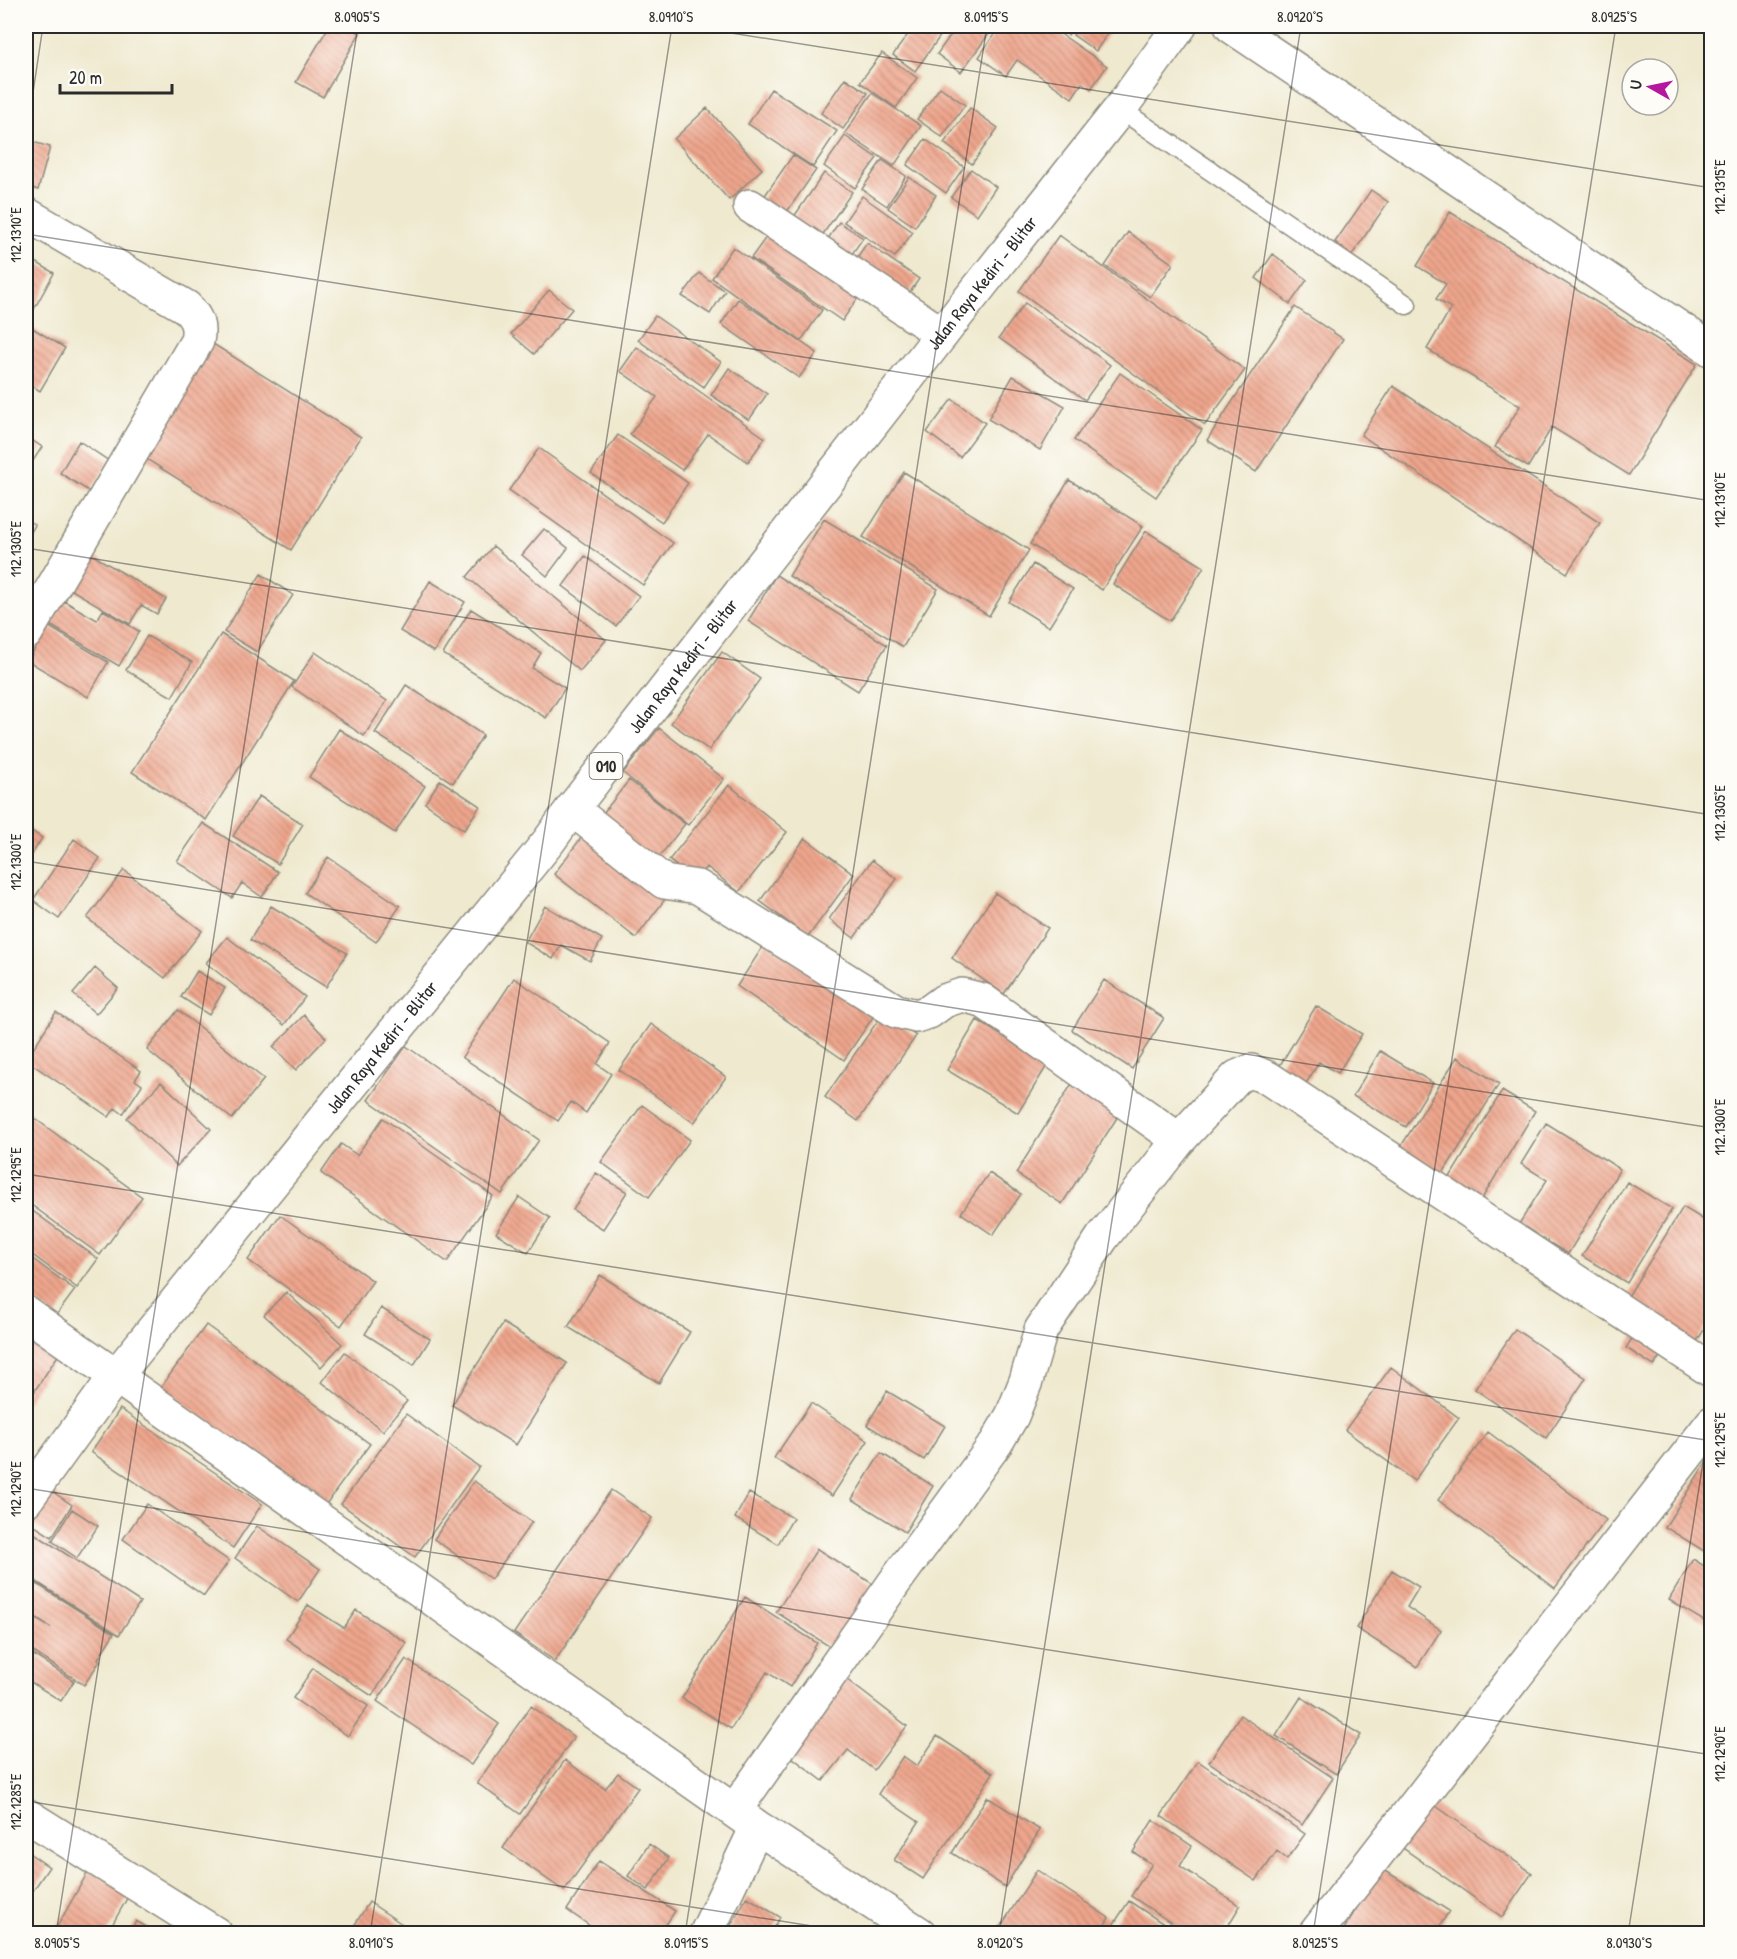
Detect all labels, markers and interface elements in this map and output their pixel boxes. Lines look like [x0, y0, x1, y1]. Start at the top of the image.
text: 8.0905°S [334, 6, 380, 27]
text: 8.0910°S [649, 6, 693, 27]
text: 8.0915°S [964, 6, 1008, 27]
text: 8.0920°S [1277, 6, 1323, 27]
text: 8.0925°S [1591, 6, 1637, 27]
scale bar [60, 57, 172, 95]
north arrow [1620, 57, 1680, 117]
text: 20 m [69, 65, 102, 90]
text: U [1624, 78, 1647, 91]
text: 112.1315°E [1709, 159, 1730, 215]
text: 112.1310°E [5, 207, 26, 263]
street label: Jalan Raya Kediri - Blitar [921, 210, 1043, 355]
text: 112.1310°E [1709, 472, 1730, 528]
text: 112.1305°E [5, 520, 26, 577]
street label: Jalan Raya Kediri - Blitar [623, 593, 743, 738]
road number: 010 [590, 753, 622, 779]
text: 112.1305°E [1709, 784, 1730, 841]
text: 112.1300°E [5, 833, 26, 890]
street label: Jalan Raya Kediri - Blitar [320, 975, 443, 1119]
text: 112.1300°E [1709, 1098, 1730, 1155]
text: 112.1295°E [5, 1147, 26, 1203]
text: 112.1295°E [1709, 1412, 1730, 1468]
text: 112.1290°E [5, 1461, 26, 1517]
text: 112.1290°E [1709, 1726, 1730, 1782]
text: 112.1285°E [5, 1773, 26, 1830]
text: 8.0905°S [34, 1932, 80, 1953]
text: 8.0910°S [349, 1932, 393, 1953]
text: 8.0915°S [664, 1932, 708, 1953]
text: 8.0920°S [977, 1932, 1023, 1953]
text: 8.0925°S [1292, 1932, 1338, 1953]
text: 8.0930°S [1606, 1932, 1652, 1953]

